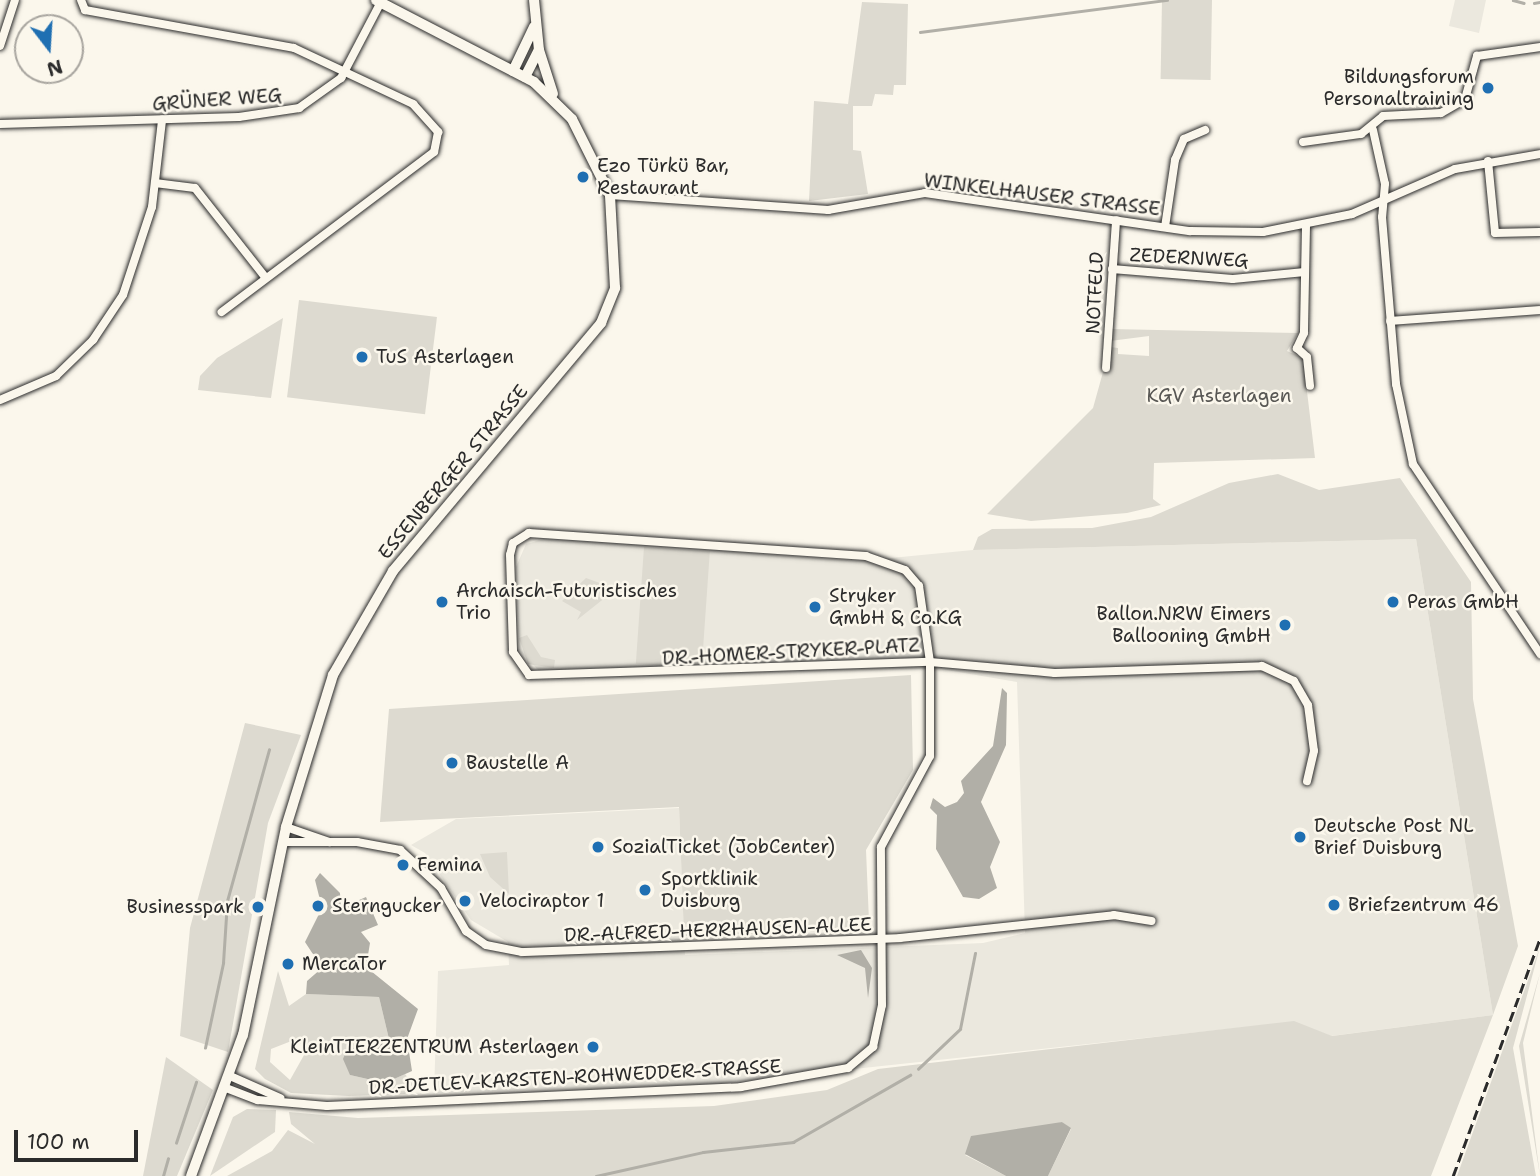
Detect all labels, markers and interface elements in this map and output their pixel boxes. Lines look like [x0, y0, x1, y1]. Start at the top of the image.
north arrow [14, 14, 84, 84]
text: N [44, 53, 66, 82]
place label: Bildungsforum Personaltraining [1323, 66, 1474, 110]
marker: Bildungsforum Personaltraining [1480, 80, 1496, 96]
street label: GRÜNER WEG [152, 84, 282, 116]
place label: Ezo Türkü Bar, Restaurant [597, 155, 729, 199]
marker: Ezo Türkü Bar, Restaurant [575, 169, 591, 185]
street label: WINKELHAUSER STRASSE [923, 169, 1161, 221]
street label: ZEDERNWEG [1129, 243, 1249, 273]
street label: NOTFELD [1081, 251, 1109, 335]
place label: TuS Asterlagen [376, 346, 514, 368]
marker: TuS Asterlagen [354, 349, 370, 365]
street label: ESSENBERGER STRASSE [373, 380, 533, 564]
park label: KGV Asterlagen [1147, 385, 1291, 407]
place label: Archaisch-Futuristisches Trio [456, 580, 677, 624]
place label: Stryker GmbH & Co.KG [829, 585, 962, 629]
place label: Peras GmbH [1407, 591, 1519, 613]
marker: Archaisch-Futuristisches Trio [434, 594, 450, 610]
marker: Peras GmbH [1385, 594, 1401, 610]
marker: Stryker GmbH & Co.KG [807, 599, 823, 615]
place label: Ballon.NRW Eimers Ballooning GmbH [1097, 603, 1271, 647]
marker: Ballon.NRW Eimers Ballooning GmbH [1277, 617, 1293, 633]
street label: DR.-HOMER-STRYKER-PLATZ [662, 634, 920, 670]
place label: Baustelle A [466, 752, 569, 774]
marker: Baustelle A [444, 755, 460, 771]
place label: Deutsche Post NL Brief Duisburg [1314, 815, 1474, 859]
marker: Deutsche Post NL Brief Duisburg [1292, 829, 1308, 845]
place label: SozialTicket (JobCenter) [612, 836, 835, 858]
marker: SozialTicket (JobCenter) [590, 839, 606, 855]
place label: Femina [417, 854, 482, 876]
marker: Femina [395, 857, 411, 873]
place label: Sportklinik Duisburg [661, 868, 758, 912]
marker: Sportklinik Duisburg [635, 880, 655, 900]
place label: Velociraptor 1 [479, 890, 604, 912]
marker: Velociraptor 1 [457, 893, 473, 909]
place label: Briefzentrum 46 [1348, 894, 1499, 916]
place label: Sterngucker [332, 895, 442, 917]
place label: Businesspark [126, 896, 244, 918]
marker: Briefzentrum 46 [1326, 897, 1342, 913]
marker: Sterngucker [310, 898, 326, 914]
marker: Businesspark [250, 899, 266, 915]
street label: DR.-ALFRED-HERRHAUSEN-ALLEE [564, 913, 872, 947]
place label: MercaTor [302, 953, 387, 975]
marker: MercaTor [280, 956, 296, 972]
place label: KleinTIERZENTRUM Asterlagen [290, 1036, 579, 1058]
marker: KleinTIERZENTRUM Asterlagen [585, 1039, 601, 1055]
street label: DR.-DETLEV-KARSTEN-ROHWEDDER-STRASSE [368, 1055, 782, 1099]
scale bar [18, 1116, 142, 1160]
text: 100 m [27, 1128, 90, 1156]

